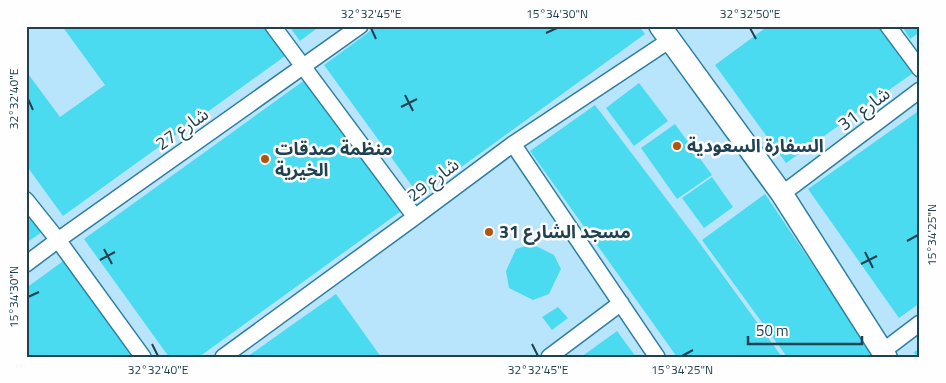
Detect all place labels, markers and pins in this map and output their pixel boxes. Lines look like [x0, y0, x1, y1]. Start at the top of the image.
place label: السفارة السعودية [687, 132, 824, 159]
place label: منظمة صدقات الخيرية [275, 135, 392, 183]
marker: السفارة السعودية [671, 140, 683, 152]
marker: منظمة صدقات الخيرية [259, 153, 271, 165]
place label: مسجد الشارع 31 [499, 218, 631, 245]
marker: مسجد الشارع 31 [483, 226, 495, 238]

